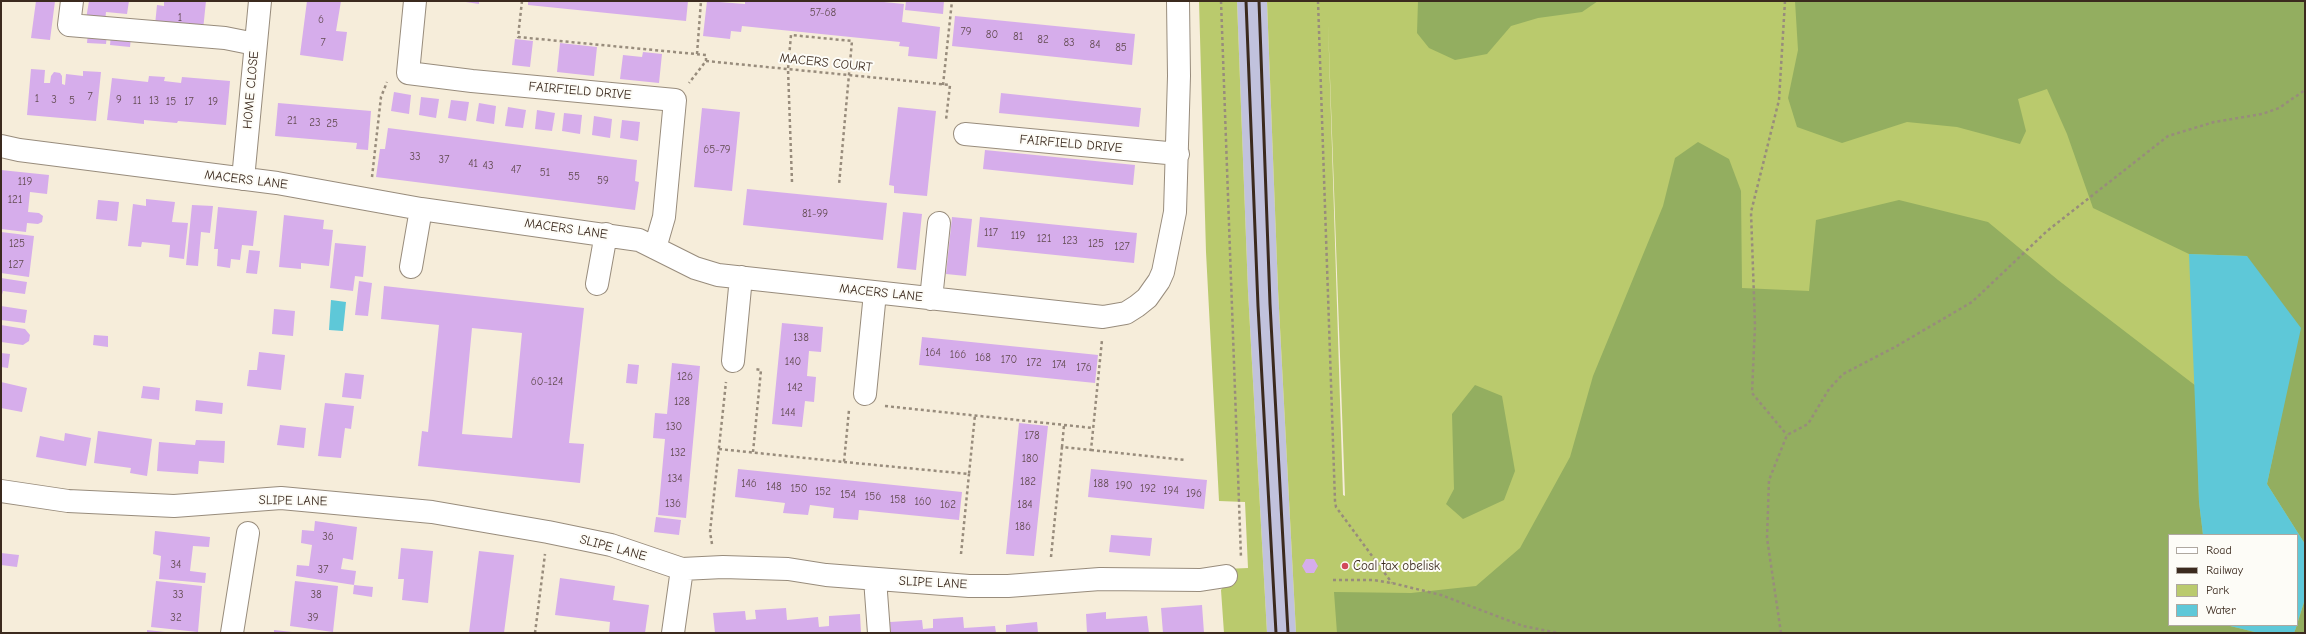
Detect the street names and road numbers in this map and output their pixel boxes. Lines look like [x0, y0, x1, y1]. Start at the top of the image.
street label: HOME CLOSE [240, 50, 262, 130]
street label: MACERS COURT [779, 50, 873, 76]
street label: FAIRFIELD DRIVE [528, 79, 632, 103]
street label: FAIRFIELD DRIVE [1019, 132, 1123, 156]
street label: MACERS LANE [203, 167, 289, 193]
street label: MACERS LANE [523, 215, 609, 243]
street label: MACERS LANE [838, 281, 924, 305]
street label: SLIPE LANE [259, 493, 327, 509]
street label: SLIPE LANE [578, 532, 648, 564]
street label: SLIPE LANE [898, 573, 968, 593]

